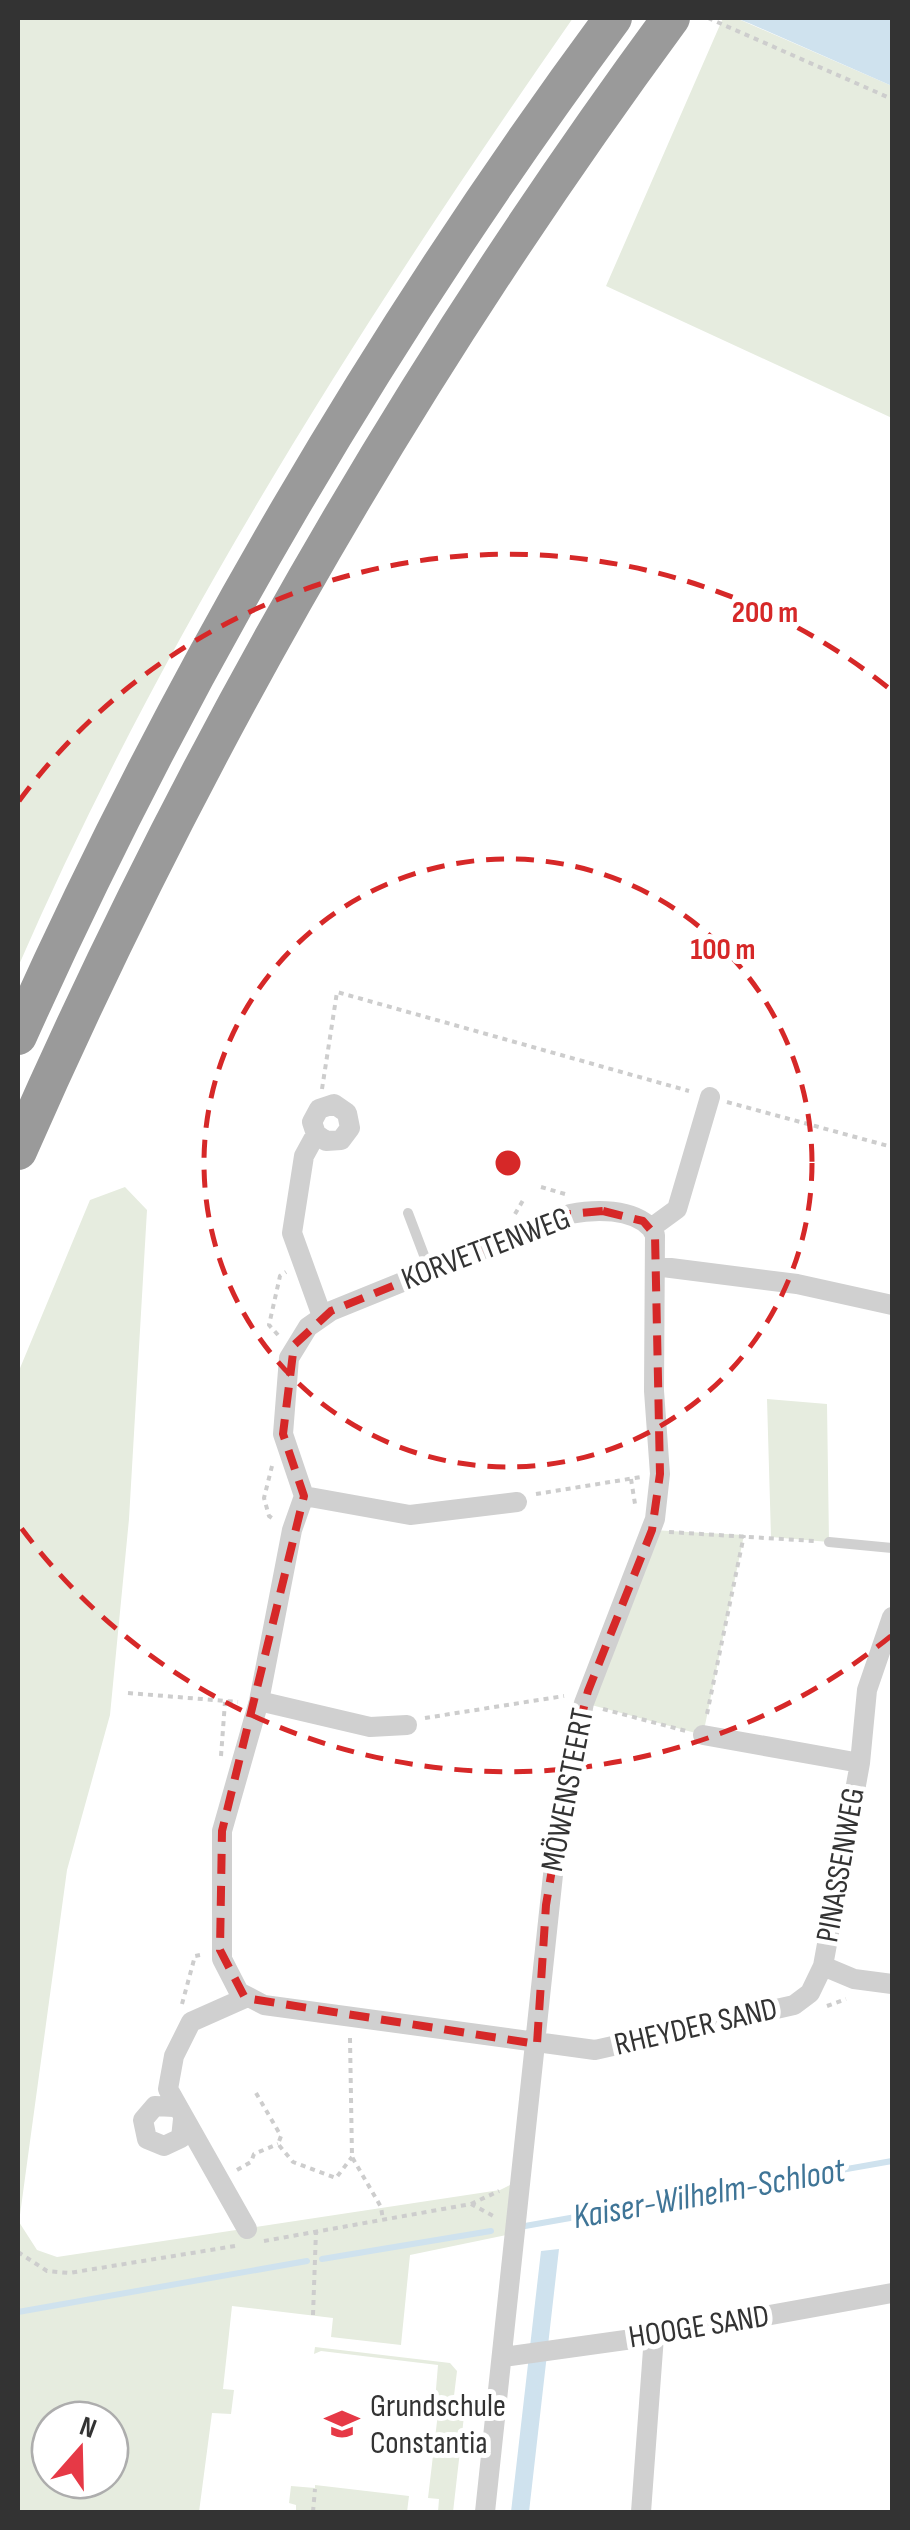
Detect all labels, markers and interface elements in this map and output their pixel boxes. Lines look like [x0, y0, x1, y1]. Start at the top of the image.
text: 200 m [732, 595, 798, 631]
text: 100 m [691, 932, 755, 968]
centre of rings [490, 1145, 526, 1181]
street label: KORVETTENWEG [396, 1199, 576, 1299]
street label: MÖWENSTEERT [533, 1705, 603, 1875]
street label: PINASSENWEG [808, 1785, 874, 1945]
street label: RHEYDER SAND [611, 1989, 781, 2065]
water label: Kaiser-Wilhelm-Schloot [570, 2149, 850, 2239]
street label: HOOGE SAND [626, 2297, 772, 2357]
place label: Grundschule Constantia [370, 2387, 506, 2463]
north arrow [30, 2400, 130, 2500]
school or university icon: Grundschule Constantia [323, 2405, 361, 2443]
text: N [75, 2410, 101, 2446]

